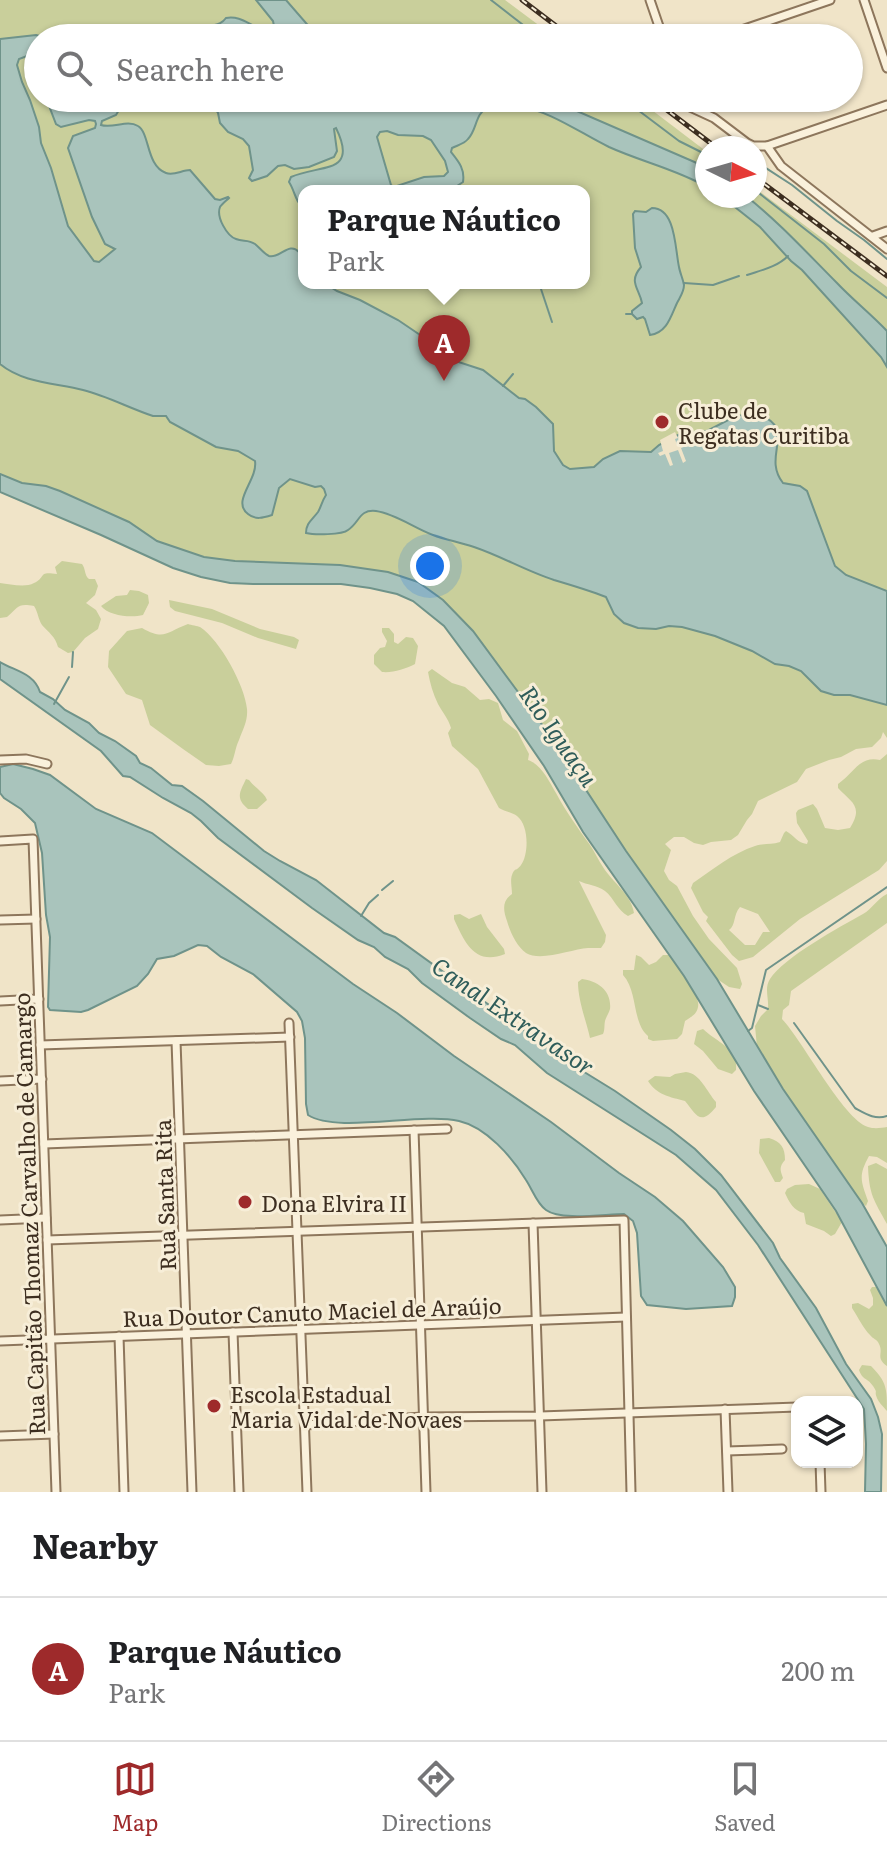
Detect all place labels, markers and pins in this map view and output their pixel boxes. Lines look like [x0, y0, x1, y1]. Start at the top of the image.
pin: A [418, 315, 470, 381]
place label: Clube de Regatas Curitiba [678, 393, 850, 451]
marker: Clube de Regatas Curitiba [653, 413, 671, 431]
place label: Dona Elvira II [261, 1186, 407, 1219]
marker: Dona Elvira II [236, 1193, 254, 1211]
place label: Escola Estadual Maria Vidal de Novaes [230, 1377, 462, 1435]
marker: Escola Estadual Maria Vidal de Novaes [205, 1397, 223, 1415]

